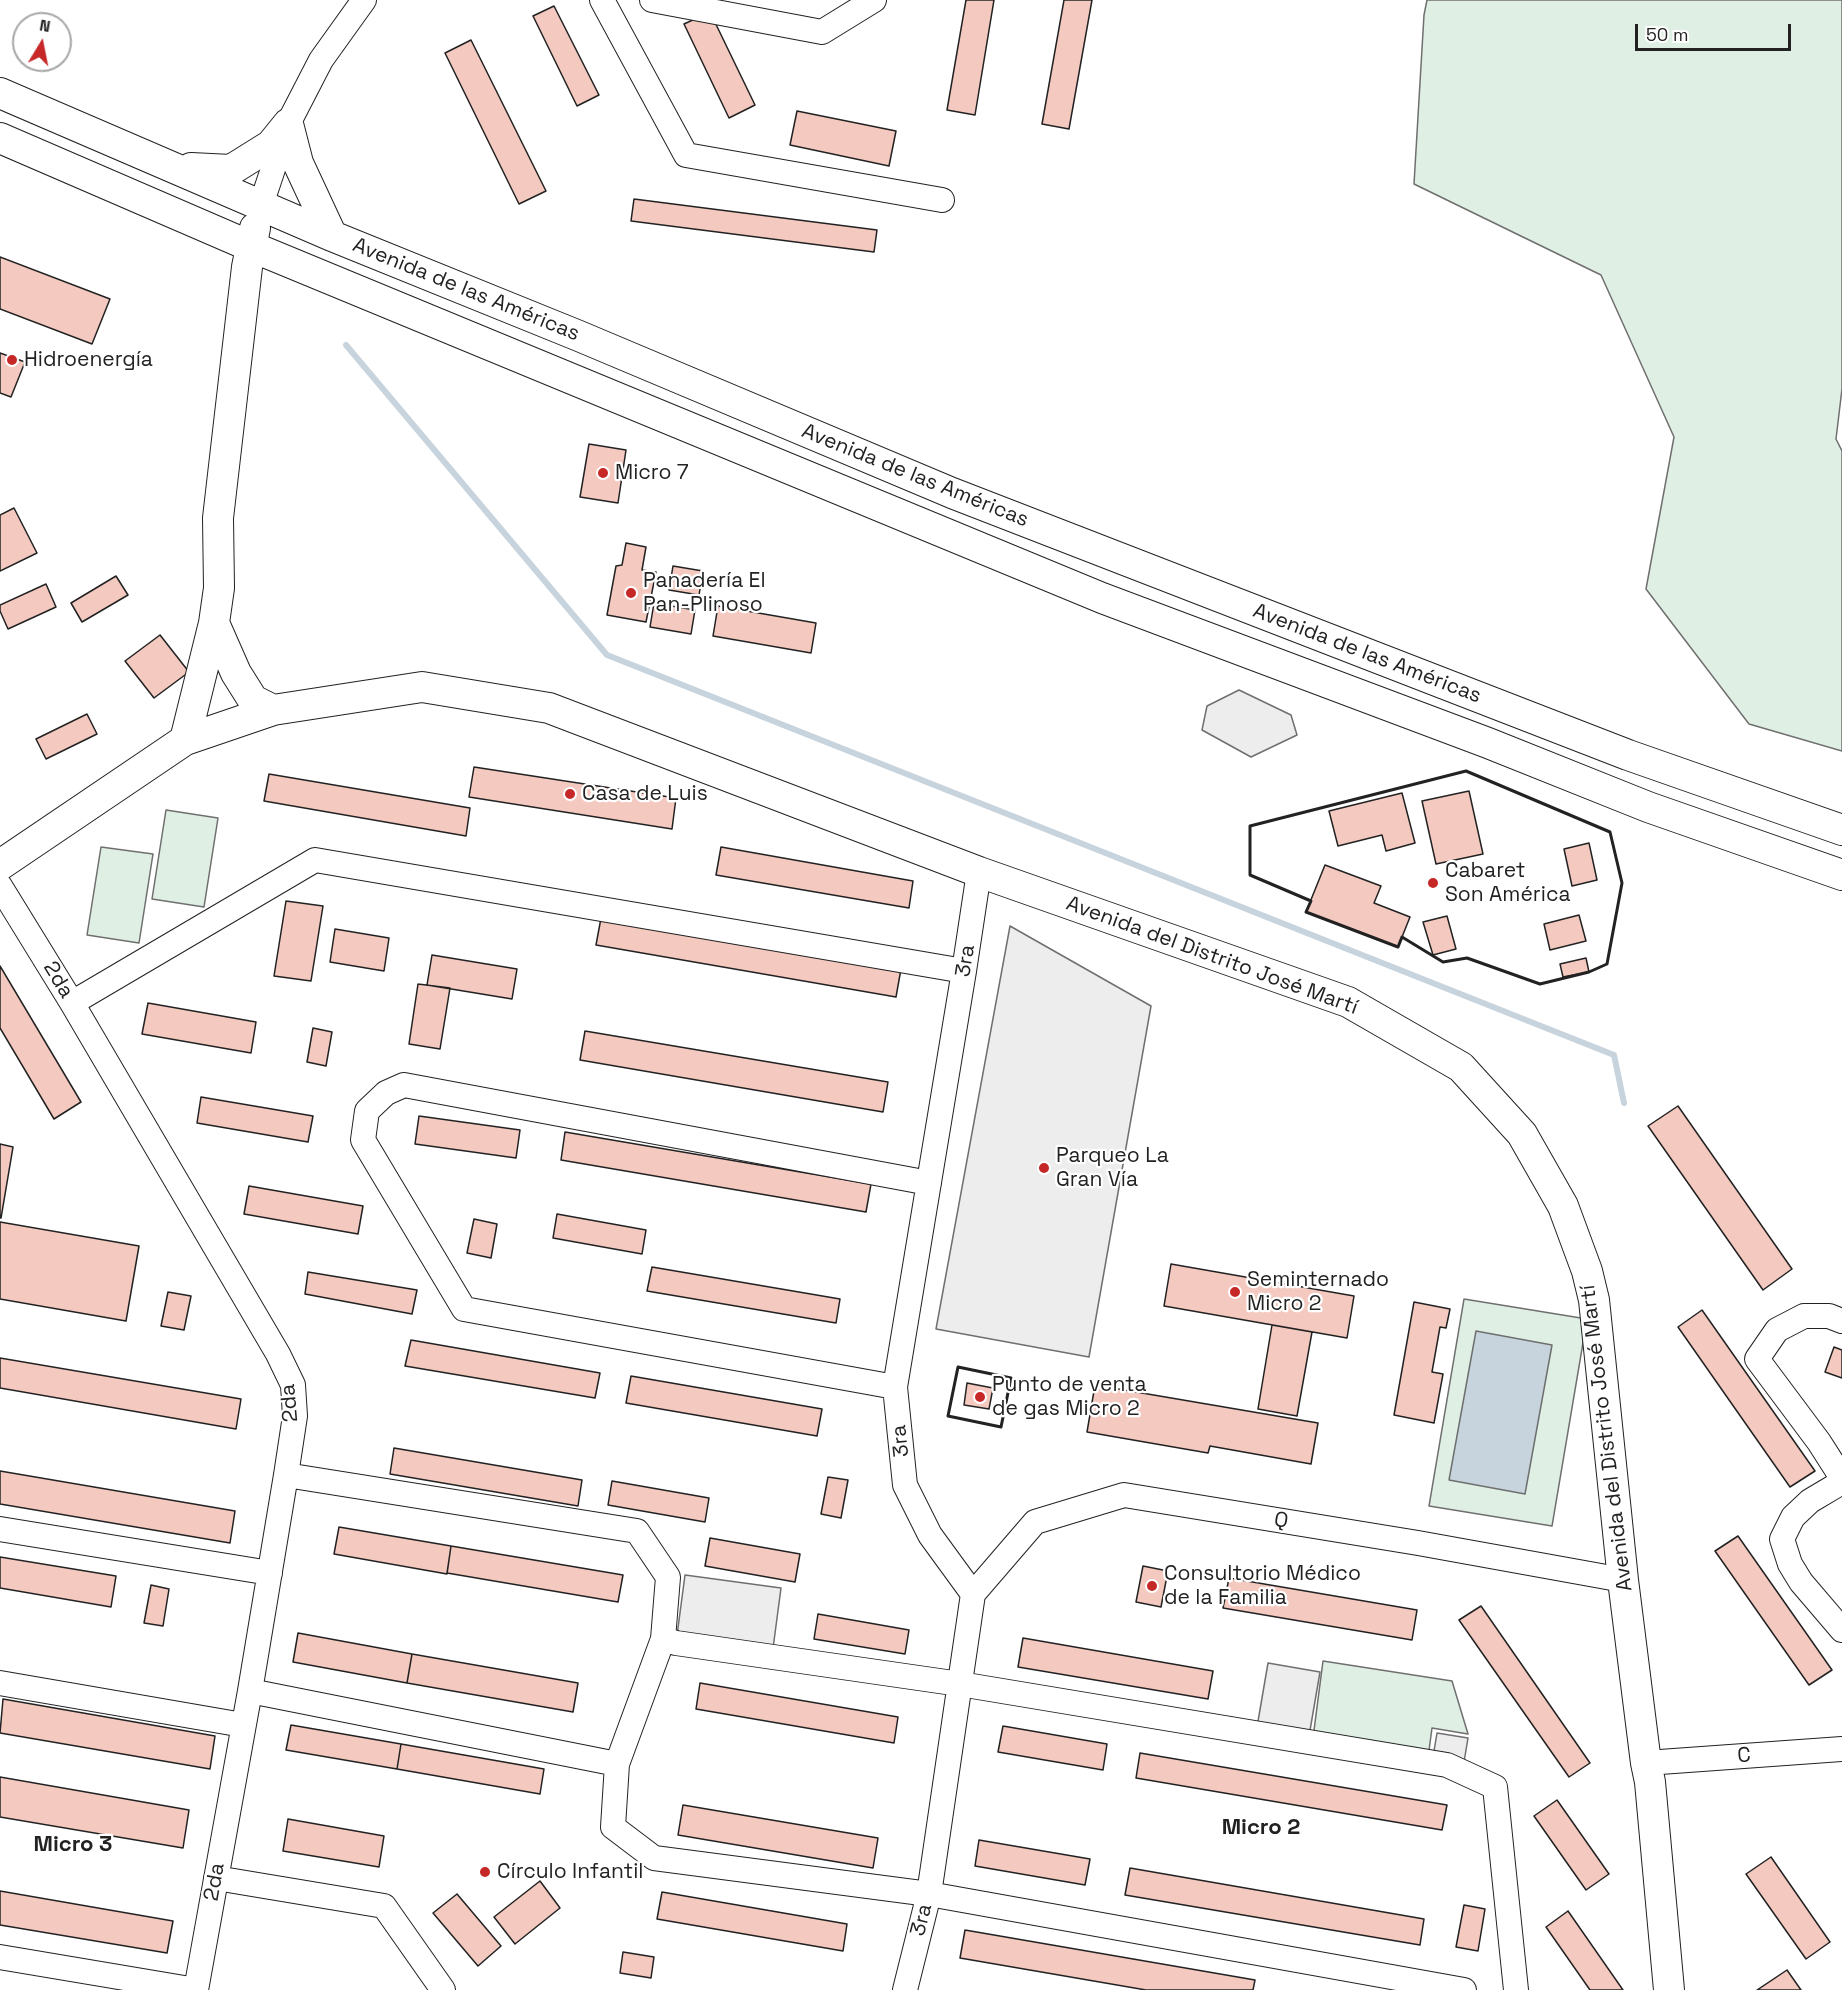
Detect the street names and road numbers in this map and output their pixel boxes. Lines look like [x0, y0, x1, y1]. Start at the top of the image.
street label: Avenida de las Américas [349, 233, 583, 347]
street label: Avenida de las Américas [798, 419, 1032, 533]
street label: Avenida de las Américas [1249, 599, 1485, 709]
street label: Avenida del Distrito José Martí [1063, 891, 1361, 1021]
street label: 3ra [951, 943, 981, 979]
street label: 2da [37, 957, 79, 1003]
street label: Avenida del Distrito José Martí [1576, 1283, 1638, 1593]
street label: 2da [276, 1383, 304, 1423]
street label: 3ra [887, 1424, 915, 1458]
street label: Q [1272, 1507, 1290, 1535]
street label: C [1736, 1743, 1752, 1769]
street label: 2da [199, 1861, 231, 1903]
street label: 3ra [906, 1901, 938, 1939]

